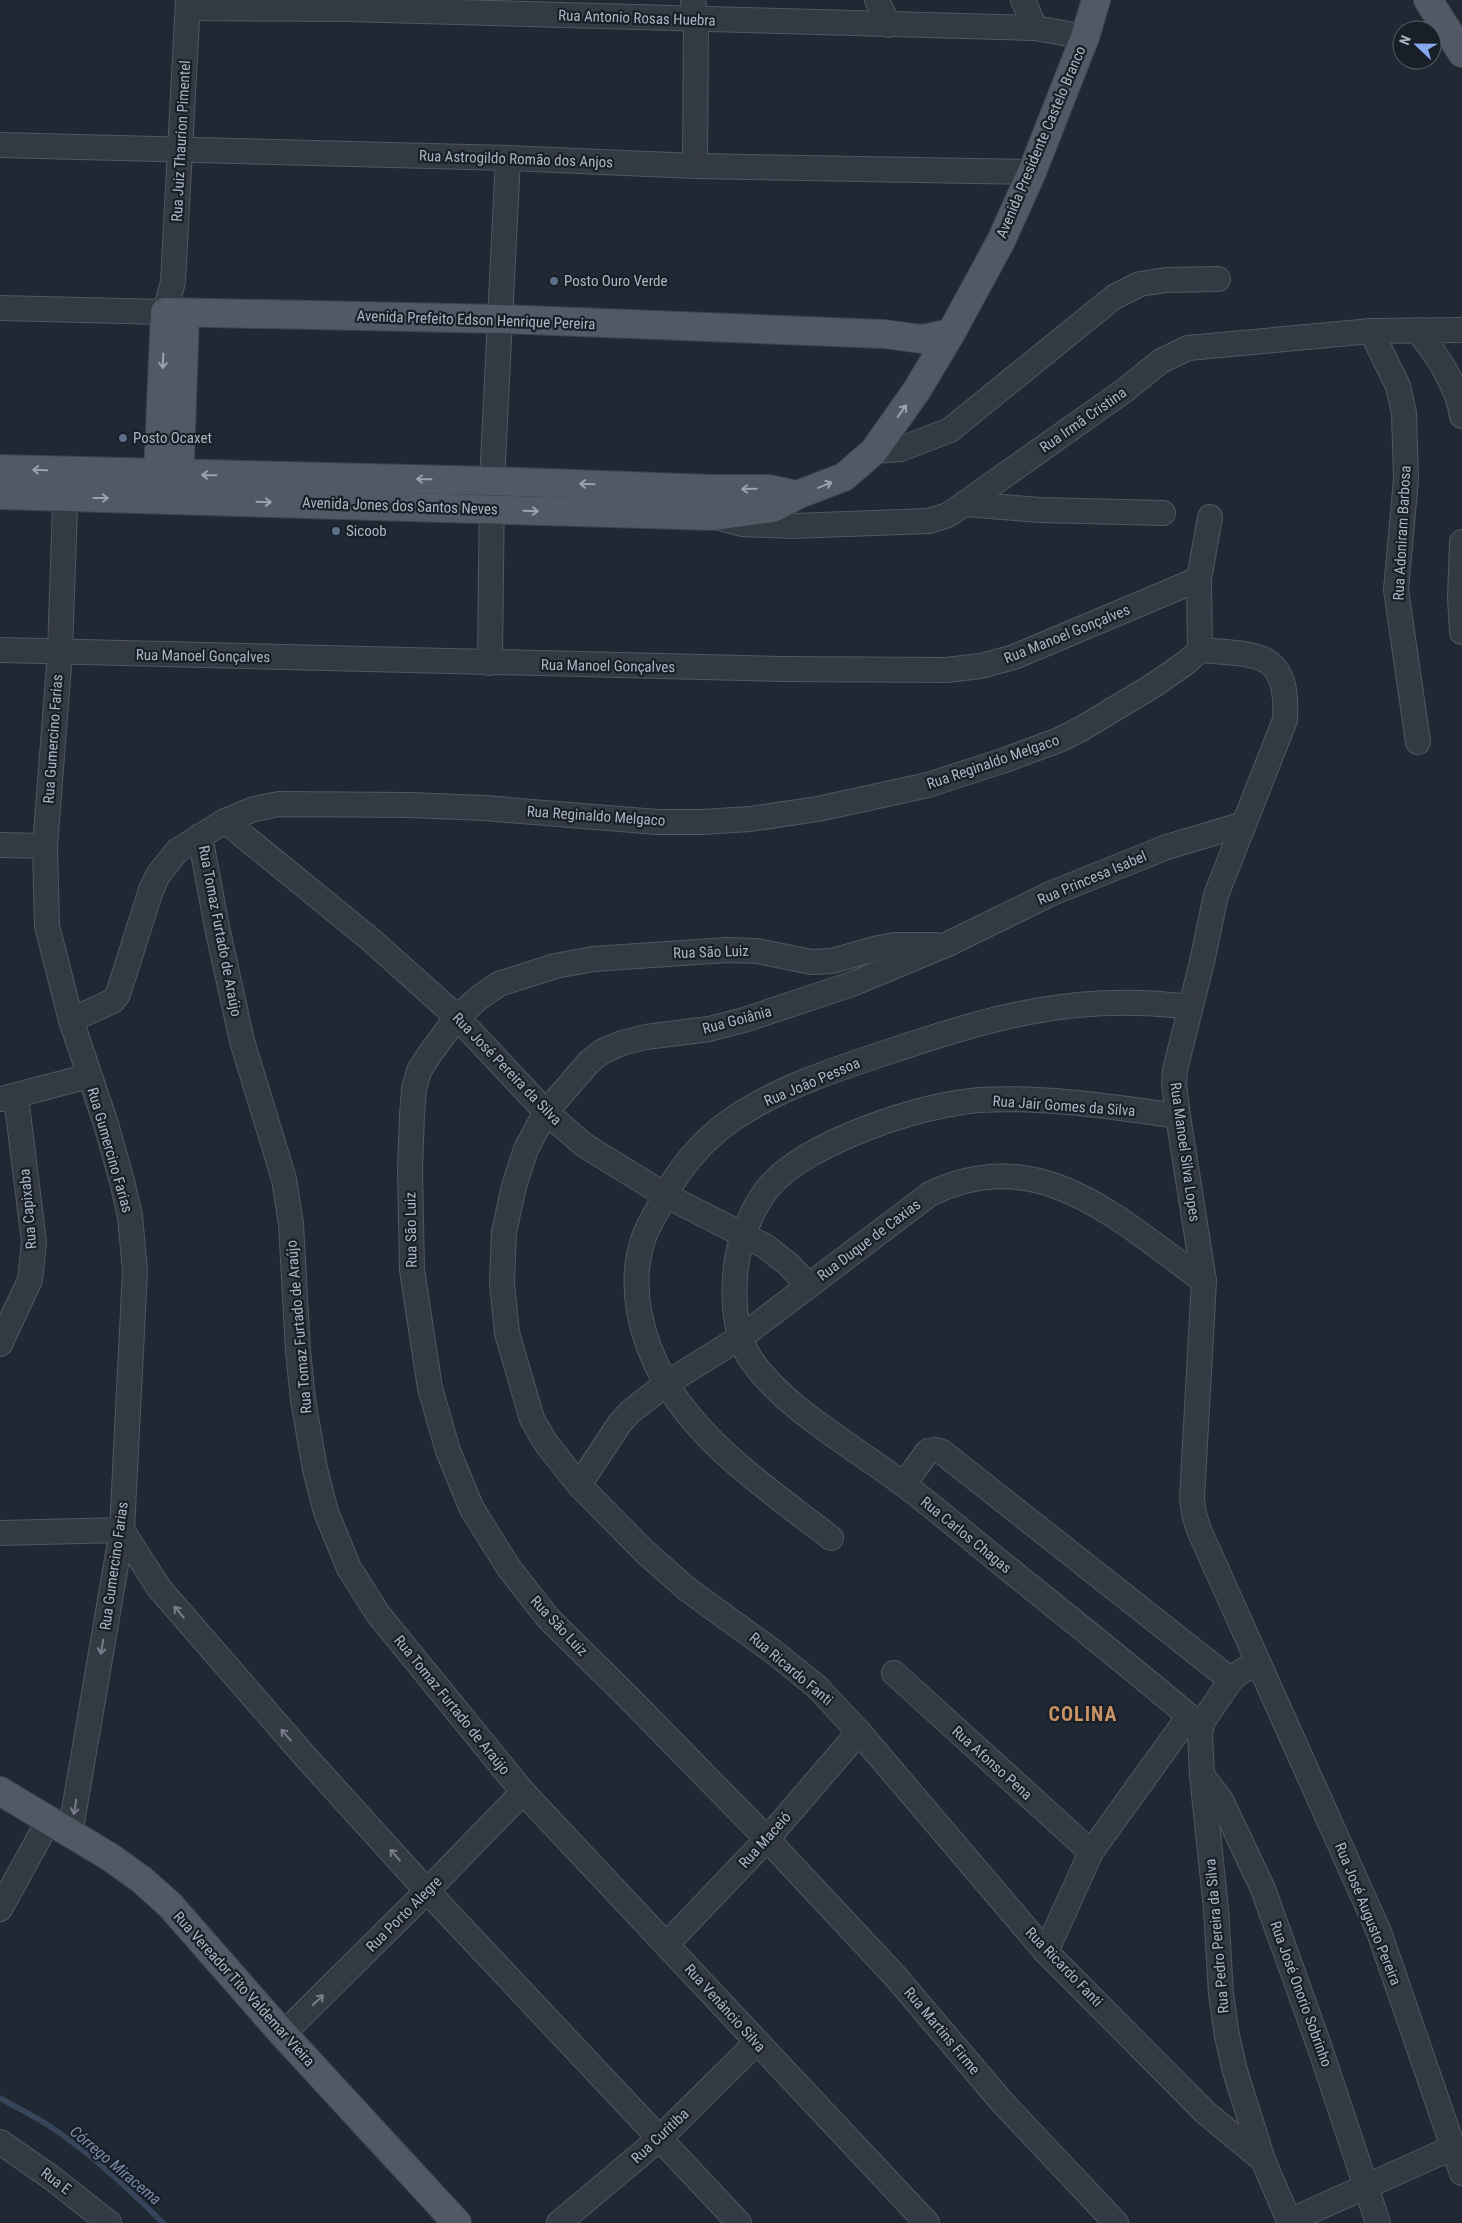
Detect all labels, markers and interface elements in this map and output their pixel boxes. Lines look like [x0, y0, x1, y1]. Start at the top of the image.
street label: Rua Antonio Rosas Huebra [558, 6, 716, 30]
north arrow [1392, 20, 1442, 70]
text: N [1396, 33, 1414, 47]
street label: Avenida Presidente Castelo Branco [992, 43, 1090, 241]
street label: Rua Juiz Thaurion Pimentel [168, 60, 194, 222]
street label: Rua Astrogildo Romão dos Anjos [419, 147, 614, 171]
place label: Posto Ouro Verde [564, 272, 668, 290]
marker: Posto Ouro Verde [548, 275, 560, 287]
street label: Avenida Prefeito Edson Henrique Pereira [356, 307, 596, 333]
one-way arrow [158, 352, 168, 369]
street label: Rua Irmã Cristina [1036, 383, 1130, 457]
one-way arrow [897, 405, 908, 418]
place label: Posto Ocaxet [133, 429, 212, 447]
marker: Posto Ocaxet [117, 432, 129, 444]
street label: Rua Adoniram Barbosa [1389, 465, 1415, 601]
one-way arrow [32, 466, 48, 475]
one-way arrow [201, 470, 217, 479]
one-way arrow [416, 474, 432, 484]
one-way arrow [579, 480, 595, 489]
one-way arrow [817, 480, 832, 489]
one-way arrow [741, 484, 758, 494]
one-way arrow [93, 494, 109, 503]
street label: Avenida Jones dos Santos Neves [302, 494, 498, 518]
one-way arrow [255, 497, 271, 506]
one-way arrow [523, 506, 539, 515]
place label: Sicoob [346, 522, 387, 540]
marker: Sicoob [330, 525, 342, 537]
street label: Rua Manoel Gonçalves [1001, 600, 1133, 668]
street label: Rua Manoel Gonçalves [136, 646, 271, 666]
street label: Rua Manoel Gonçalves [541, 656, 676, 676]
street label: Rua Gumercino Farias [40, 674, 67, 804]
street label: Rua Reginaldo Melgaco [924, 731, 1062, 793]
street label: Rua Reginaldo Melgaco [526, 802, 666, 830]
street label: Rua Tomaz Furtado de Araújo [195, 844, 245, 1018]
street label: Rua Princesa Isabel [1035, 847, 1149, 909]
street label: Rua São Luiz [673, 942, 749, 962]
street label: Rua Goiânia [700, 1002, 774, 1038]
street label: Rua José Pereira da Silva [449, 1009, 565, 1129]
street label: Rua João Pessoa [761, 1054, 863, 1110]
street label: Rua Manoel Silva Lopes [1166, 1081, 1204, 1223]
street label: Rua Gumercino Farias [83, 1085, 137, 1215]
street label: Rua Jair Gomes da Silva [992, 1092, 1136, 1120]
street label: Rua Capixaba [16, 1168, 40, 1250]
street label: Rua São Luiz [401, 1192, 421, 1268]
street label: Rua Duque de Caxias [814, 1195, 924, 1285]
street label: Rua Tomaz Furtado de Araújo [282, 1239, 316, 1415]
street label: Rua Carlos Chagas [917, 1493, 1015, 1577]
street label: Rua Gumercino Farias [96, 1500, 132, 1631]
street label: Rua São Luiz [527, 1592, 591, 1660]
one-way arrow [173, 1606, 184, 1619]
street label: Rua Ricardo Fanti [746, 1629, 836, 1709]
street label: Rua Tomaz Furtado de Araújo [390, 1632, 514, 1778]
one-way arrow [97, 1639, 107, 1655]
district label: COLINA [1049, 1702, 1117, 1726]
street label: Rua Afonso Pena [948, 1722, 1036, 1804]
one-way arrow [280, 1728, 292, 1741]
one-way arrow [70, 1799, 80, 1815]
street label: Rua Maceió [735, 1808, 795, 1872]
street label: Rua José Augusto Pereira [1331, 1840, 1405, 1988]
one-way arrow [389, 1849, 401, 1862]
street label: Rua Pedro Pereira da Silva [1201, 1858, 1233, 2014]
street label: Rua Porto Alegre [362, 1872, 446, 1956]
street label: Rua Vereador Tito Valdemar Vieira [170, 1908, 318, 2070]
street label: Rua José Onorio Sobrinho [1266, 1919, 1336, 2069]
street label: Rua Ricardo Fanti [1022, 1924, 1106, 2010]
street label: Rua Venâncio Silva [681, 1960, 769, 2056]
street label: Rua Martins Firme [900, 1984, 984, 2078]
one-way arrow [312, 1994, 324, 2006]
street label: Rua Curitiba [628, 2105, 692, 2167]
water label: Córrego Miracema [66, 2122, 165, 2209]
street label: Rua E [37, 2164, 75, 2198]

